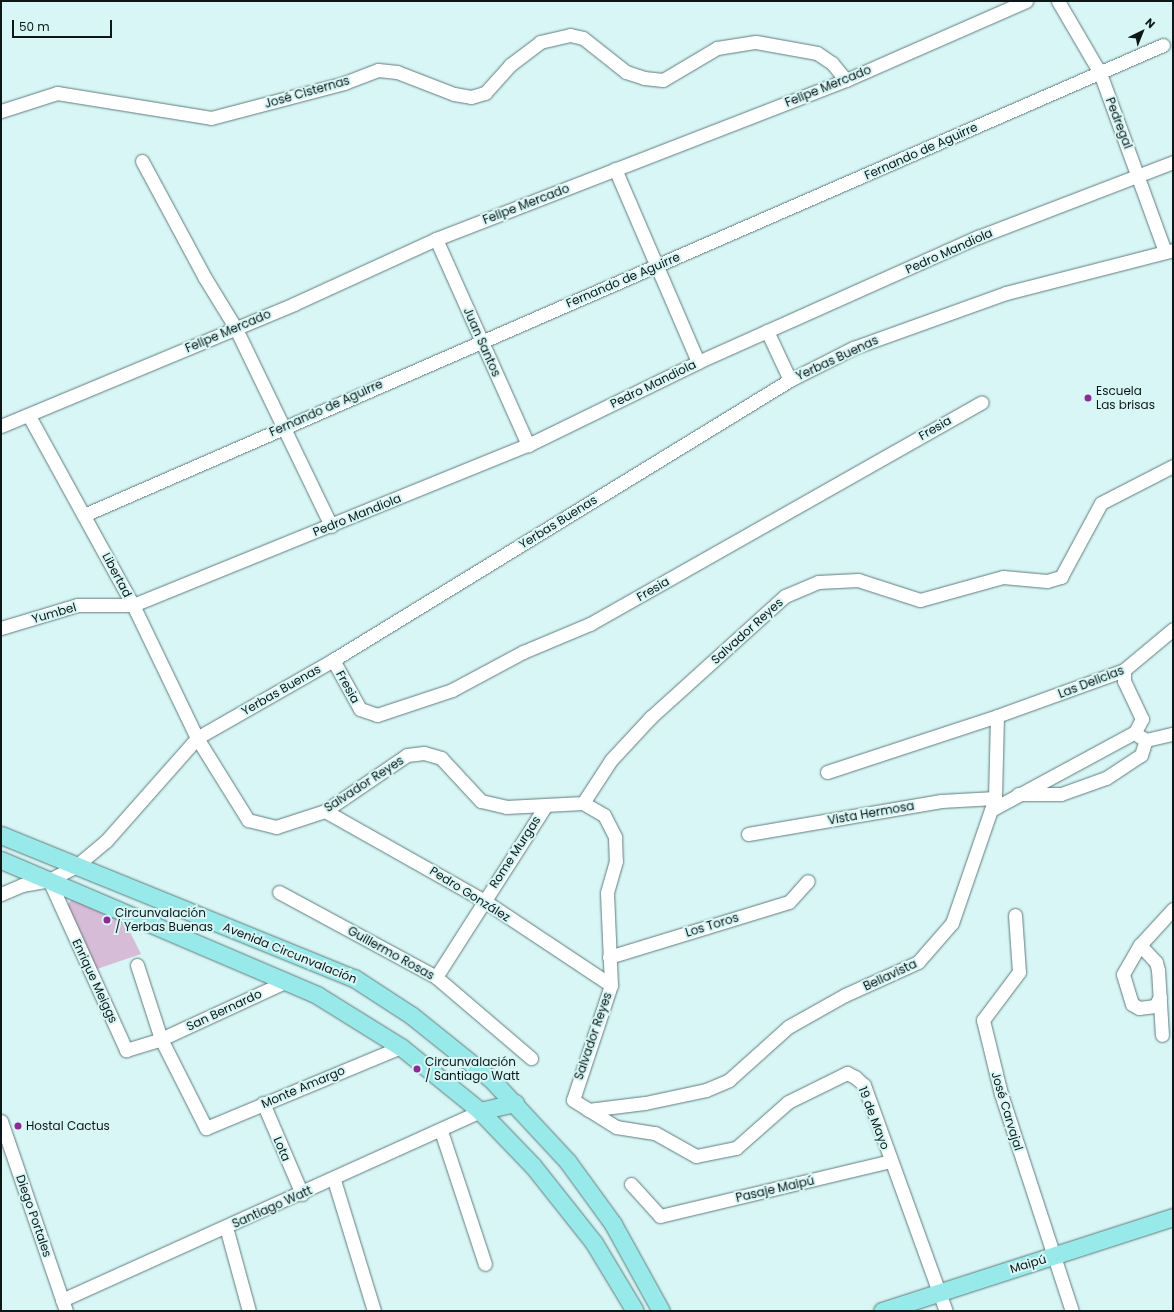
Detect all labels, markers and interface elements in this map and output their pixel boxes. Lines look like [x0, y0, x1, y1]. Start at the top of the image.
scale bar [14, 12, 114, 38]
north arrow [1122, 12, 1162, 52]
text: N [1142, 15, 1159, 32]
text: 50 m [19, 18, 50, 35]
street label: Felipe Mercado [783, 62, 873, 110]
street label: José Cisternas [263, 73, 351, 111]
street label: Pedregal [1103, 95, 1135, 151]
street label: Fernando de Aguirre [862, 120, 980, 182]
street label: Felipe Mercado [481, 181, 571, 227]
street label: Pedro Mandiola [903, 225, 995, 277]
street label: Fernando de Aguirre [564, 249, 682, 311]
street label: Juan Santos [460, 305, 504, 379]
street label: Felipe Mercado [183, 306, 273, 356]
street label: Yerbas Buenas [794, 333, 880, 383]
street label: Pedro Mandiola [608, 357, 698, 411]
street label: Fernando de Aguirre [267, 377, 385, 439]
place label: Escuela Las brisas [1096, 384, 1155, 412]
marker: Escuela Las brisas [1083, 393, 1093, 403]
street label: Fresia [916, 413, 954, 443]
street label: Pedro Mandiola [311, 491, 403, 539]
street label: Yerbas Buenas [516, 492, 600, 552]
street label: Libertad [99, 550, 135, 600]
street label: Fresia [634, 574, 672, 604]
street label: Salvador Reyes [708, 595, 786, 667]
street label: Yumbel [30, 600, 78, 626]
street label: Yerbas Buenas [239, 661, 323, 719]
street label: Las Delicias [1056, 663, 1126, 701]
street label: Fresia [333, 668, 363, 706]
street label: Salvador Reyes [322, 753, 406, 815]
street label: Vista Hermosa [827, 798, 915, 828]
street label: Rome Murgas [486, 813, 544, 891]
street label: Pedro González [427, 864, 513, 924]
place label: Circunvalación / Yerbas Buenas [115, 906, 213, 934]
street label: Los Toros [684, 910, 740, 940]
marker: Circunvalación / Yerbas Buenas [102, 915, 112, 925]
street label: Avenida Circunvalación [221, 920, 359, 986]
street label: Guillermo Rosas [345, 923, 437, 983]
street label: Enrique Meiggs [69, 937, 121, 1025]
street label: Bellavista [861, 956, 919, 994]
street label: San Bernardo [184, 986, 264, 1034]
street label: Salvador Reyes [571, 990, 615, 1082]
place label: Circunvalación / Santiago Watt [425, 1055, 520, 1083]
street label: Monte Amargo [259, 1063, 347, 1111]
marker: Circunvalación / Santiago Watt [412, 1064, 422, 1074]
street label: José Carvajal [988, 1070, 1026, 1152]
street label: 19 de Mayo [855, 1084, 893, 1152]
place label: Hostal Cactus [26, 1119, 110, 1133]
marker: Hostal Cactus [13, 1121, 23, 1131]
street label: Lota [270, 1135, 294, 1163]
street label: Diego Portales [13, 1173, 55, 1259]
street label: Pasaje Maipú [734, 1173, 816, 1205]
street label: Santiago Watt [230, 1183, 314, 1231]
street label: Maipú [1008, 1252, 1048, 1276]

